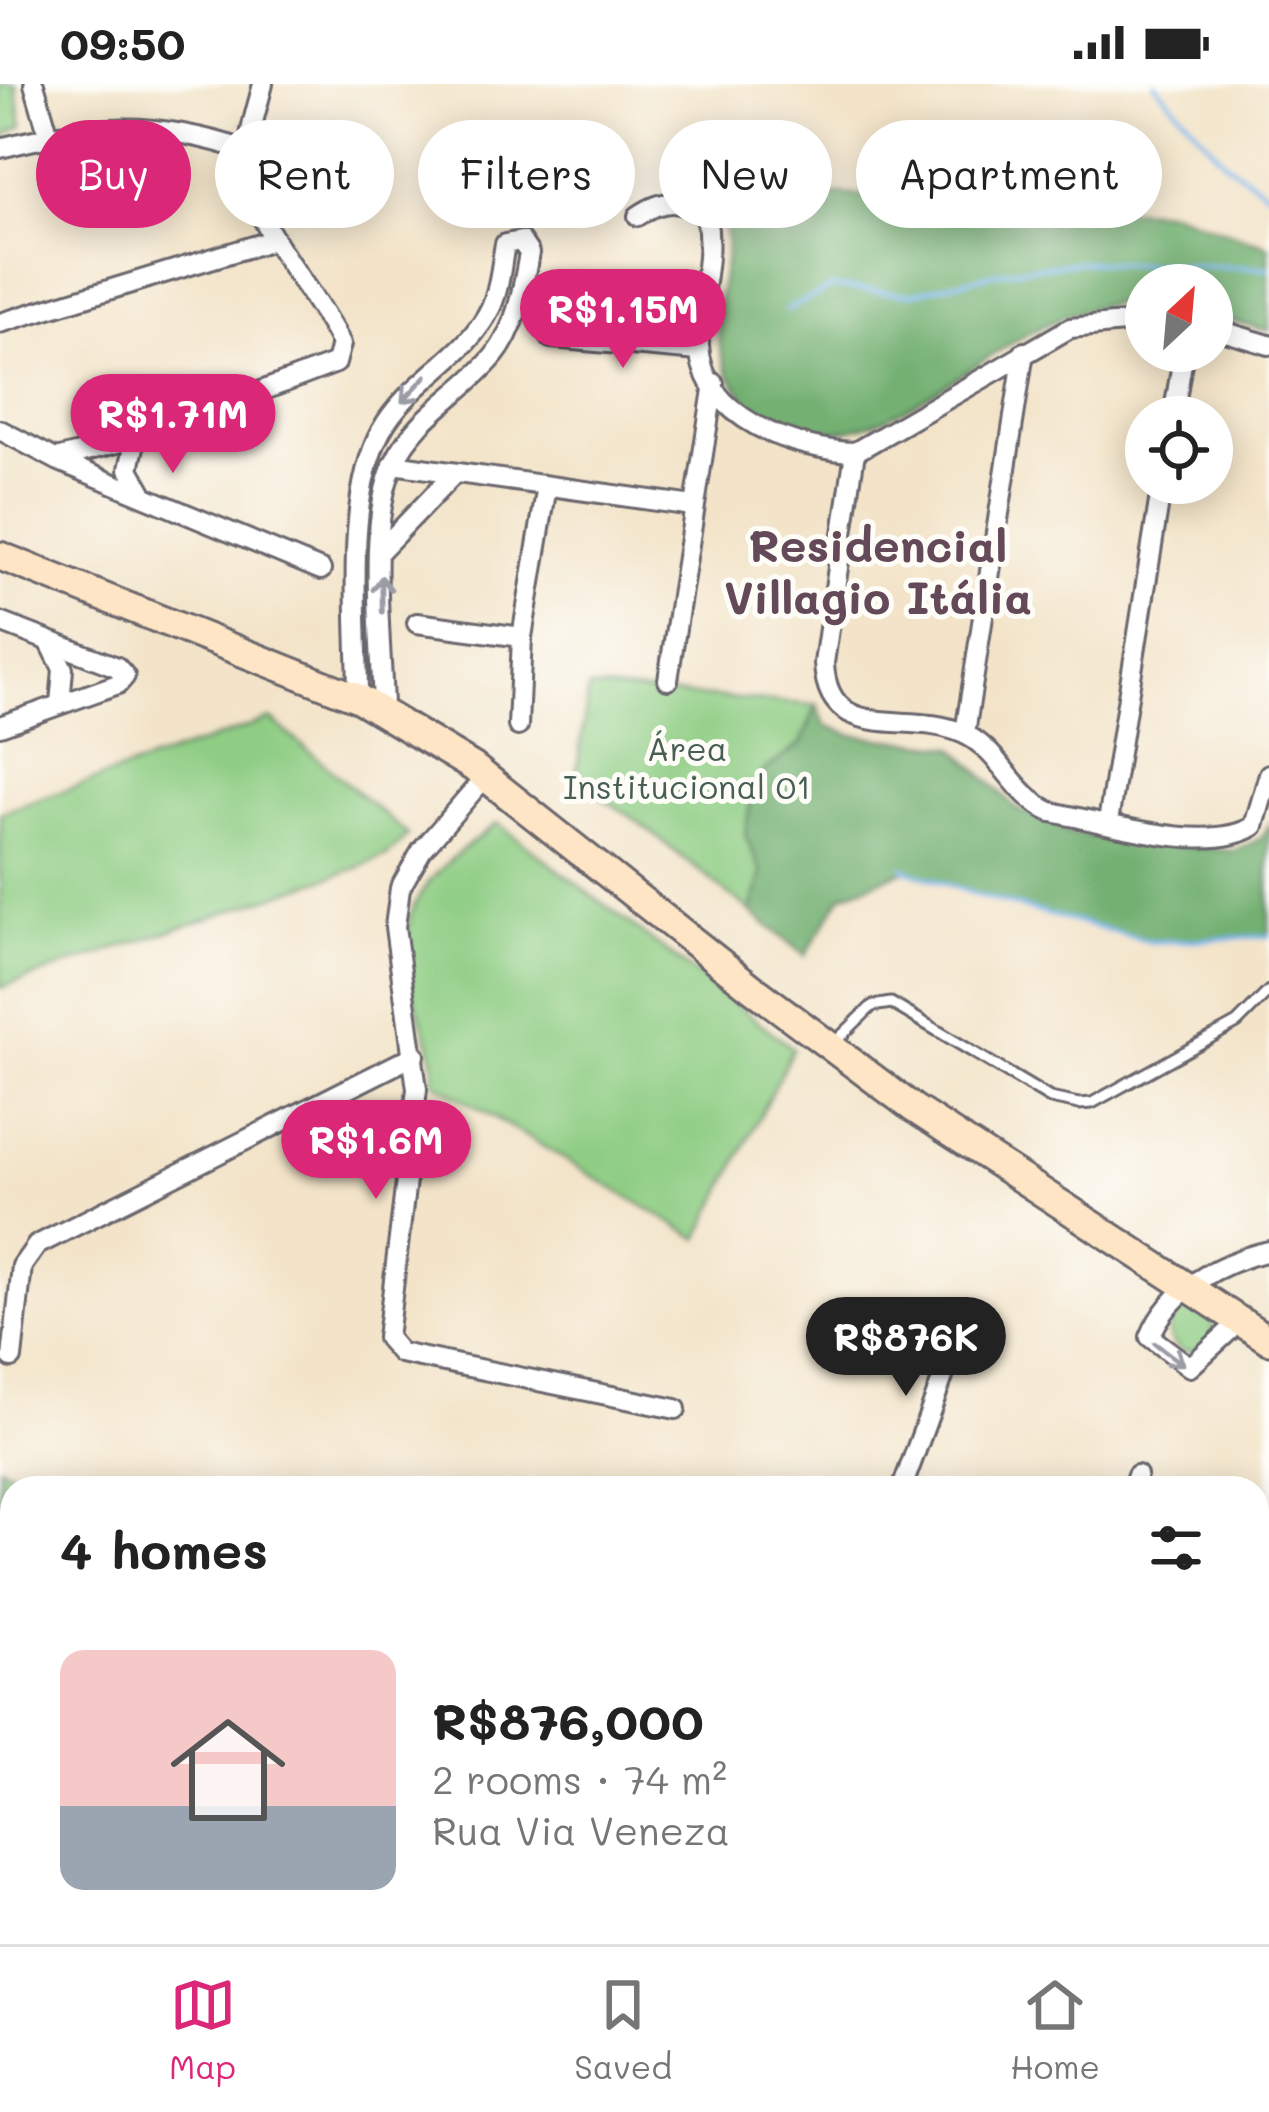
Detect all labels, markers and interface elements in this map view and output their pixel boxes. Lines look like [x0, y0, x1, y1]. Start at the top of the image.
text: 09:50 [60, 13, 185, 71]
chip: Buy [36, 120, 191, 228]
chip: Rent [215, 120, 394, 228]
chip: Filters [418, 120, 635, 228]
chip: New [659, 120, 832, 228]
chip: Apartment [856, 120, 1162, 228]
north arrow [1125, 264, 1233, 372]
map controls [1125, 264, 1233, 504]
pin: R$1.15M [512, 269, 734, 371]
text: R$1.15M [547, 282, 699, 333]
pin: R$1.71M [62, 374, 284, 476]
one-way arrow [401, 374, 428, 404]
text: R$1.71M [98, 387, 248, 438]
button: locate [1125, 396, 1233, 504]
district label: Residencial Villagio Itália [724, 515, 1032, 626]
one-way arrow [371, 575, 393, 614]
park label: Área Institucional 01 [563, 726, 811, 807]
pin: R$1.6M [278, 1100, 474, 1202]
text: R$1.6M [308, 1113, 444, 1164]
pin: R$876K [808, 1297, 1004, 1399]
text: R$876K [833, 1310, 979, 1361]
one-way arrow [1152, 1341, 1185, 1367]
text: 4 homes [60, 1515, 268, 1582]
icon: filters [1143, 1515, 1209, 1581]
text: R$876,000 [432, 1686, 704, 1753]
icon: home [156, 1698, 300, 1842]
text: 2 rooms · 74 m² [432, 1753, 727, 1804]
text: Rua Via Veneza [432, 1804, 730, 1855]
tab: Map [169, 1972, 236, 2087]
tab: Saved [574, 1972, 672, 2087]
tab: Home [1010, 1972, 1100, 2087]

